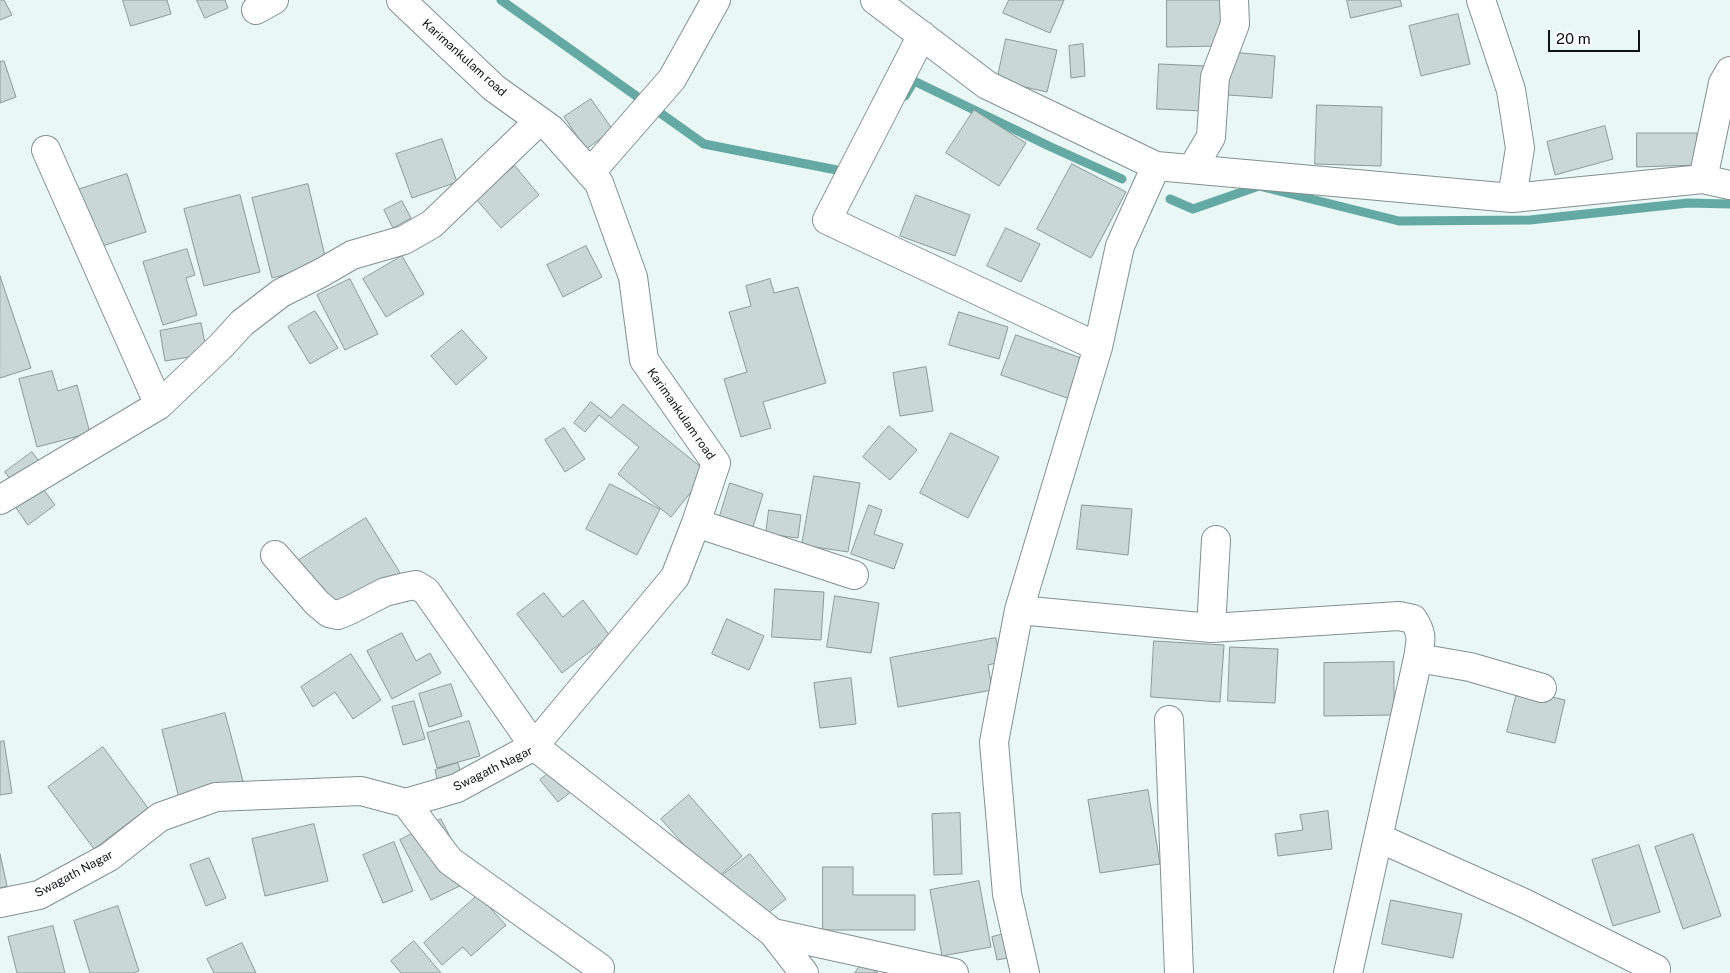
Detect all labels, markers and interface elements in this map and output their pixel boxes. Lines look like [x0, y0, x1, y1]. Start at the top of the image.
street label: Karimankulam road [419, 16, 509, 100]
scale bar [1550, 20, 1642, 52]
text: 20 m [1556, 30, 1591, 47]
street label: Karimankulam road [644, 365, 718, 463]
street label: Swagath Nagar [451, 744, 535, 794]
street label: Swagath Nagar [32, 847, 116, 901]

